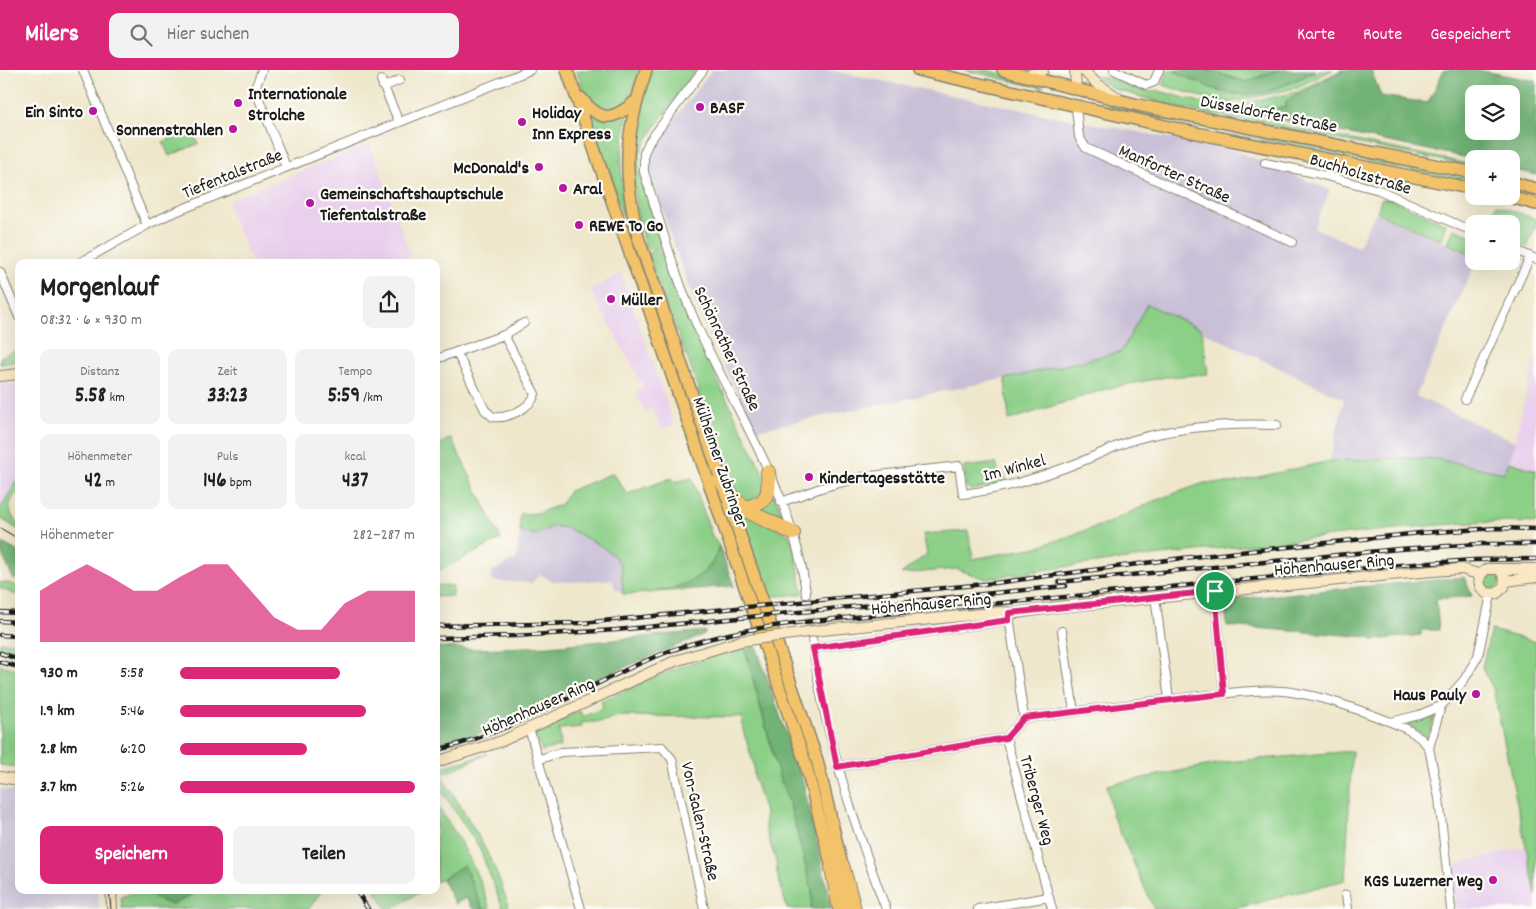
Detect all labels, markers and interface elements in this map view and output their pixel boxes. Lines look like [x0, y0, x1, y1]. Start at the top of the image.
search box [109, 13, 459, 58]
text: Milers [25, 18, 79, 52]
icon: search [127, 21, 155, 49]
text: Hier suchen [167, 22, 249, 49]
text: Karte [1297, 23, 1335, 48]
text: Route [1363, 23, 1402, 48]
text: Gespeichert [1430, 23, 1511, 48]
place label: Internationale Strolche [248, 83, 347, 129]
map controls [1465, 85, 1520, 270]
button: layers [1465, 85, 1520, 140]
street label: Düsseldorfer Straße [1198, 90, 1339, 141]
marker: Internationale Strolche [232, 97, 244, 109]
place label: BASF [710, 97, 745, 122]
place label: Ein Sinto [25, 101, 83, 126]
marker: BASF [694, 101, 706, 113]
place label: Holiday Inn Express [532, 102, 612, 148]
marker: Ein Sinto [87, 105, 99, 117]
marker: Holiday Inn Express [516, 116, 528, 128]
place label: Sonnenstrahlen [116, 119, 223, 144]
marker: Sonnenstrahlen [227, 123, 239, 135]
street label: Manforter Straße [1114, 139, 1234, 211]
street label: Tiefentalstraße [179, 144, 287, 207]
street label: Buchholzstraße [1306, 148, 1414, 203]
button: + [1465, 150, 1520, 205]
place label: McDonald's [453, 157, 529, 182]
marker: McDonald's [533, 161, 545, 173]
place label: Aral [573, 178, 603, 203]
marker: Aral [557, 182, 569, 194]
place label: Gemeinschaftshauptschule Tiefentalstraße [320, 183, 503, 229]
marker: Gemeinschaftshauptschule Tiefentalstraße [304, 197, 316, 209]
place label: REWE To Go [589, 215, 663, 240]
button: − [1465, 215, 1520, 270]
marker: REWE To Go [573, 219, 585, 231]
text: Morgenlauf [40, 270, 159, 310]
button: share [363, 276, 415, 328]
street label: Schönrather Straße [686, 283, 766, 415]
place label: Müller [621, 289, 663, 314]
marker: Müller [605, 293, 617, 305]
text: 08:32 · 6 × 930 m [40, 309, 142, 332]
text: Distanz [80, 362, 119, 382]
text: Zeit [217, 362, 238, 382]
text: Tempo [338, 362, 372, 382]
text: 5.58 [75, 382, 106, 412]
text: 33:23 [207, 382, 248, 412]
text: 5:59 [328, 382, 360, 412]
text: km [106, 388, 125, 408]
text: /km [360, 388, 383, 408]
street label: Mülheimer Zubringer [684, 394, 753, 532]
text: Höhenmeter [67, 447, 132, 467]
text: Puls [217, 447, 238, 467]
text: kcal [345, 447, 366, 467]
street label: Im Winkel [981, 449, 1049, 490]
text: 42 [84, 467, 102, 497]
text: 146 [203, 467, 227, 497]
text: 437 [342, 467, 368, 497]
place label: Kindertagesstätte [819, 467, 945, 492]
marker: Kindertagesstätte [803, 471, 815, 483]
text: m [102, 473, 115, 493]
text: bpm [227, 473, 252, 493]
text: Höhenmeter [40, 524, 114, 547]
text: 282–287 m [352, 524, 415, 547]
street label: Höhenhauser Ring [1273, 549, 1396, 584]
pin [1194, 570, 1236, 612]
icon: arrive [1201, 577, 1229, 605]
street label: Höhenhauser Ring [870, 588, 993, 623]
text: 930 m [40, 662, 78, 685]
text: 5:58 [120, 662, 144, 685]
street label: Höhenhauser Ring [479, 672, 599, 744]
place label: Haus Pauly [1393, 684, 1467, 709]
marker: Haus Pauly [1470, 688, 1482, 700]
text: 1.9 km [40, 700, 75, 723]
text: 5:46 [120, 700, 145, 723]
text: 2.8 km [40, 738, 77, 761]
text: 6:20 [120, 738, 146, 761]
street label: Triberger Weg [1012, 753, 1060, 849]
street label: Von-Galen-Straße [673, 760, 724, 884]
text: 3.7 km [40, 776, 77, 799]
text: 5:26 [120, 776, 145, 799]
button: Speichern [40, 826, 223, 884]
button: Teilen [233, 826, 415, 884]
place label: KGS Luzerner Weg [1364, 870, 1483, 895]
marker: KGS Luzerner Weg [1487, 874, 1499, 886]

